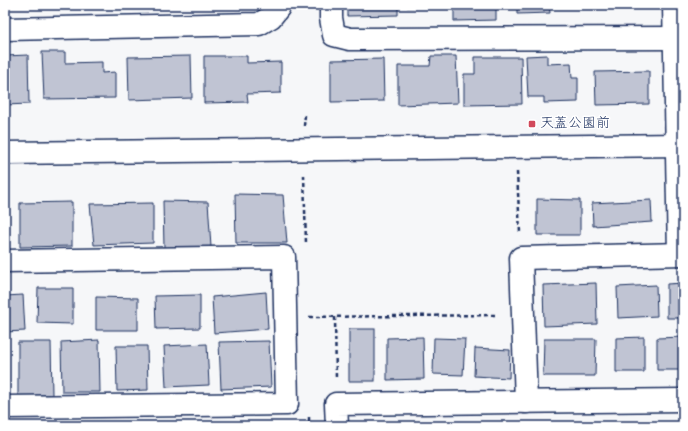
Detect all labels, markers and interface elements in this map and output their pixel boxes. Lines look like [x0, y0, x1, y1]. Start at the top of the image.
place label: 天蓋公園前 [540, 114, 610, 134]
marker: 天蓋公園前 [527, 119, 537, 129]

